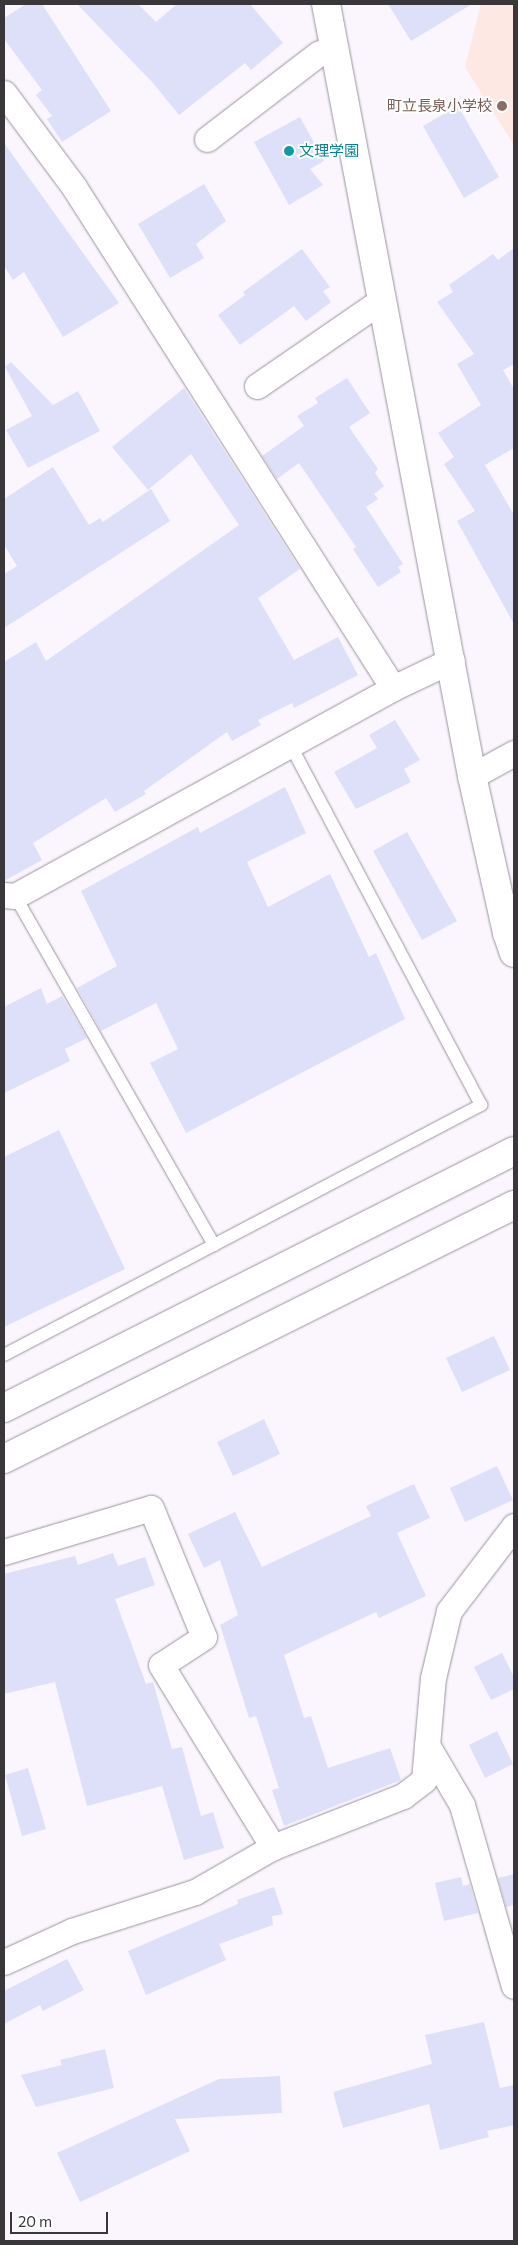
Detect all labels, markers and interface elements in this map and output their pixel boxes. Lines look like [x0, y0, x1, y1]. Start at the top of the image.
place label: 町立長泉小学校 [387, 97, 492, 115]
marker: 町立長泉小学校 [496, 100, 508, 112]
place label: 文理学園 [299, 142, 359, 160]
marker: 文理学園 [283, 145, 295, 157]
scale bar [12, 2202, 110, 2234]
text: 20 m [18, 2212, 52, 2230]

